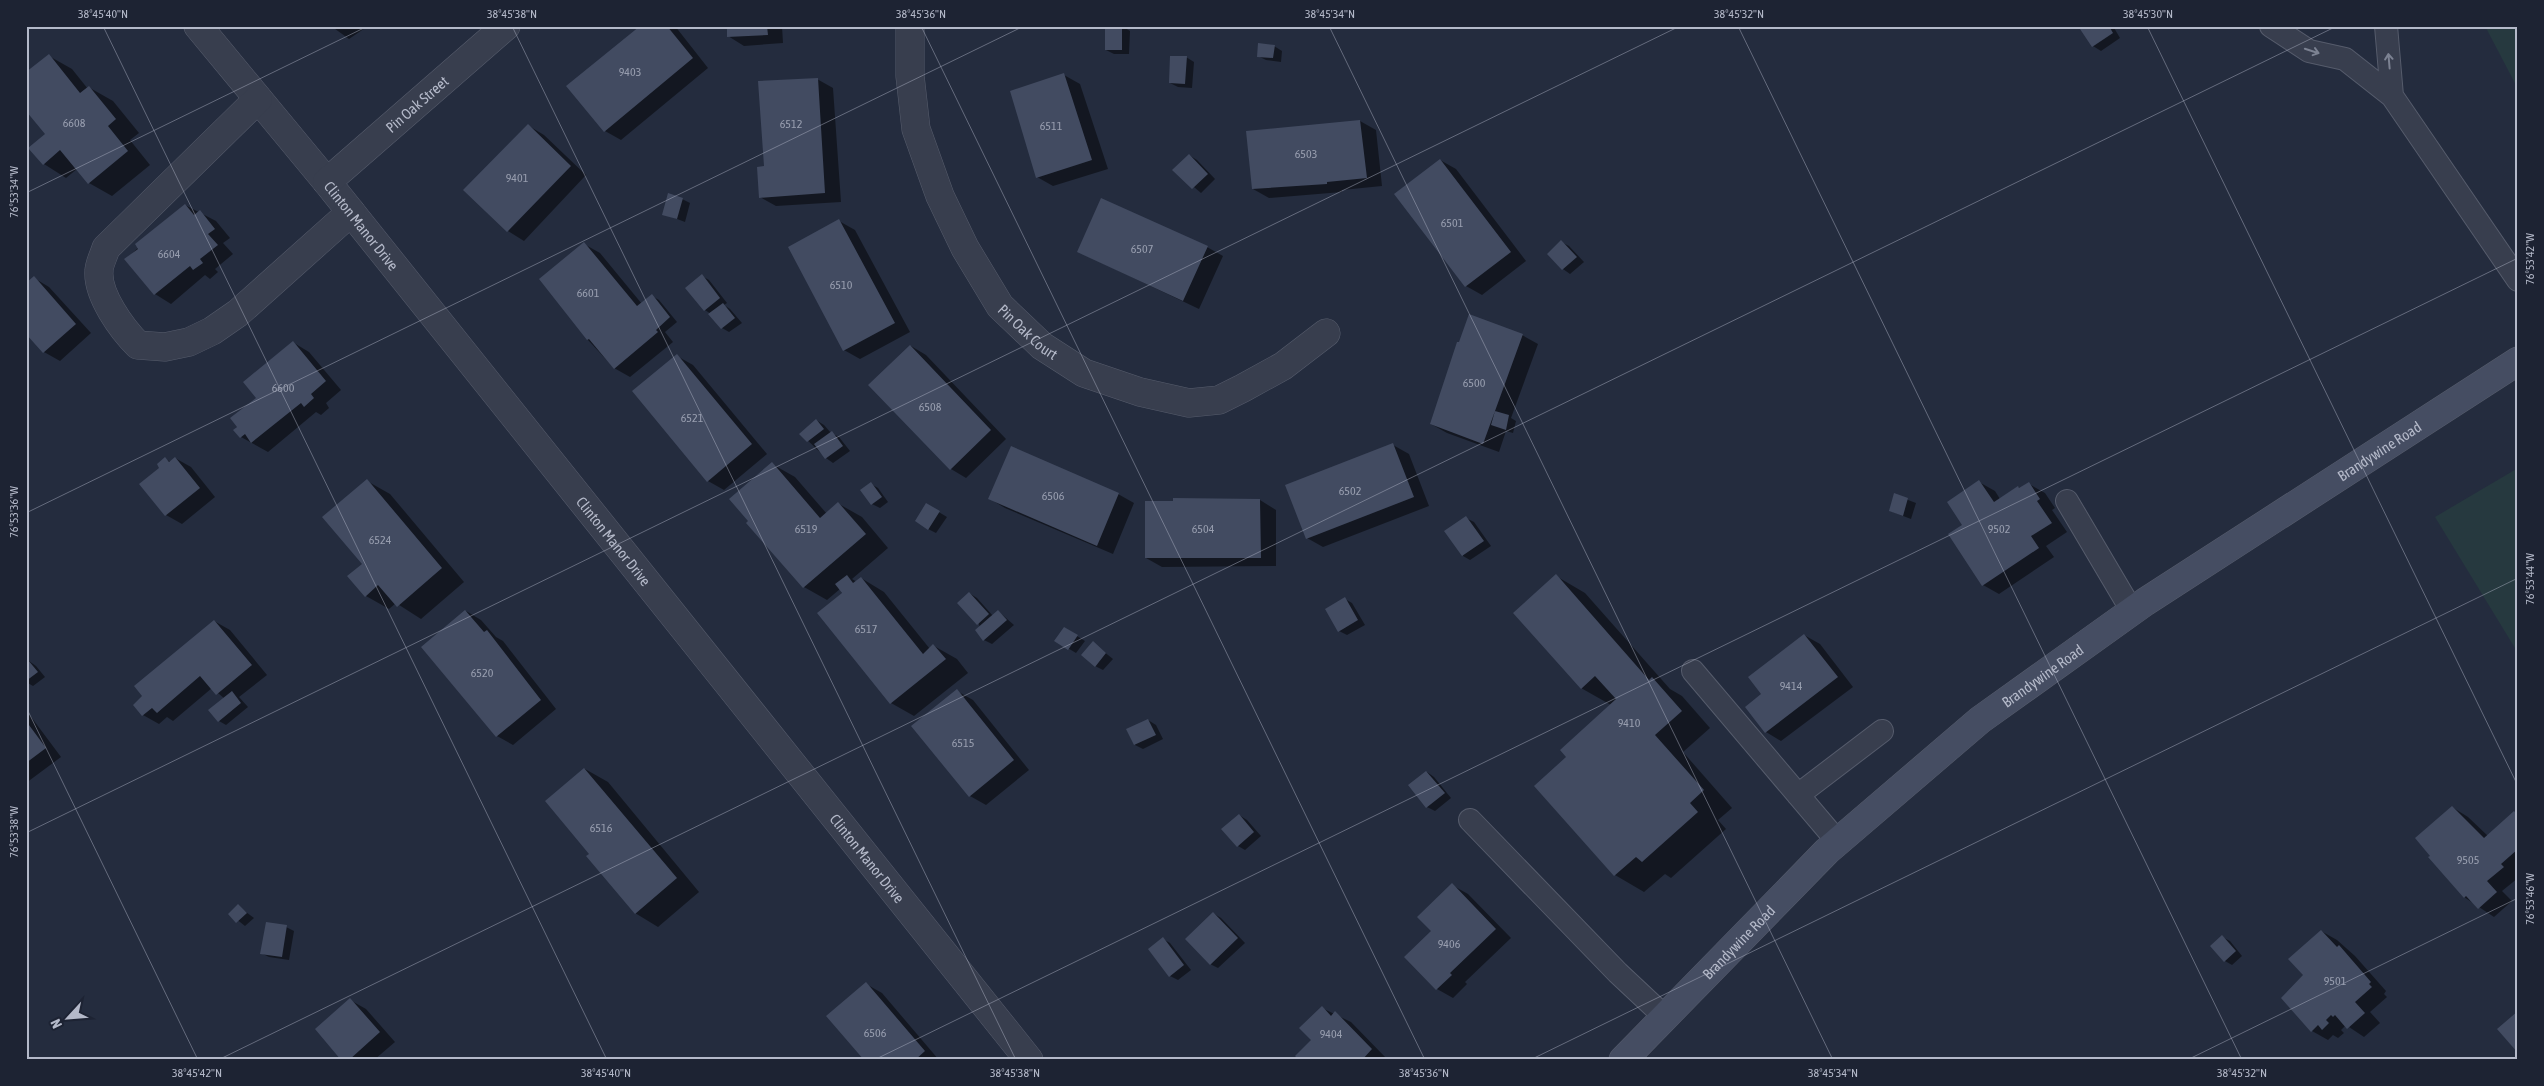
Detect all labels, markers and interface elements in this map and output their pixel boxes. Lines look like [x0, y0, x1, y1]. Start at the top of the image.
text: 38°45'40"N [78, 7, 128, 21]
text: 38°45'38"N [487, 7, 537, 21]
text: 38°45'36"N [896, 7, 946, 21]
text: 38°45'34"N [1305, 7, 1355, 21]
text: 38°45'32"N [1714, 7, 1764, 21]
text: 38°45'30"N [2123, 7, 2173, 21]
one-way arrow [2304, 47, 2320, 56]
one-way arrow [2385, 53, 2394, 69]
house number: 9403 [619, 65, 641, 79]
street label: Pin Oak Street [382, 72, 451, 136]
house number: 6608 [63, 116, 86, 130]
house number: 6512 [780, 117, 802, 131]
house number: 6511 [1040, 119, 1063, 133]
house number: 6503 [1295, 147, 1317, 161]
text: 76°53'34"W [7, 166, 21, 218]
house number: 9401 [506, 171, 529, 185]
street label: Clinton Manor Drive [321, 177, 403, 273]
house number: 6501 [1441, 216, 1464, 230]
text: 76°53'42"W [2523, 233, 2537, 285]
house number: 6507 [1131, 242, 1154, 256]
house number: 6604 [158, 247, 181, 261]
house number: 6510 [830, 278, 853, 292]
house number: 6601 [577, 286, 600, 300]
street label: Pin Oak Court [995, 301, 1061, 362]
house number: 6500 [1463, 376, 1486, 390]
house number: 6600 [272, 381, 295, 395]
house number: 6508 [919, 400, 942, 414]
house number: 6521 [681, 411, 704, 425]
street label: Brandywine Road [2334, 418, 2424, 484]
house number: 6502 [1339, 484, 1361, 498]
text: 76°53'36"W [7, 486, 21, 538]
house number: 6506 [1042, 489, 1065, 503]
street label: Clinton Manor Drive [573, 493, 655, 589]
house number: 6519 [795, 522, 818, 536]
house number: 6504 [1192, 522, 1215, 536]
house number: 9502 [1988, 522, 2010, 536]
house number: 6524 [369, 533, 392, 547]
text: 76°53'44"W [2523, 553, 2537, 605]
house number: 6517 [855, 622, 878, 636]
street label: Brandywine Road [1998, 641, 2086, 710]
house number: 6520 [471, 666, 494, 680]
house number: 9414 [1780, 679, 1803, 693]
house number: 9410 [1618, 716, 1641, 730]
house number: 6515 [952, 736, 974, 750]
text: 76°53'38"W [7, 806, 21, 858]
street label: Clinton Manor Drive [827, 810, 908, 906]
house number: 6516 [590, 821, 613, 835]
house number: 9505 [2457, 853, 2479, 867]
text: 76°53'46"W [2523, 873, 2537, 925]
street label: Brandywine Road [1699, 902, 1778, 982]
house number: 9406 [1438, 937, 1461, 951]
house number: 9501 [2324, 974, 2347, 988]
north arrow [42, 994, 92, 1044]
text: N [47, 1016, 65, 1031]
house number: 6506 [864, 1026, 887, 1040]
house number: 9404 [1320, 1027, 1343, 1041]
text: 38°45'42"N [172, 1066, 222, 1080]
text: 38°45'40"N [581, 1066, 631, 1080]
text: 38°45'38"N [990, 1066, 1040, 1080]
text: 38°45'36"N [1399, 1066, 1449, 1080]
text: 38°45'34"N [1808, 1066, 1858, 1080]
text: 38°45'32"N [2217, 1066, 2267, 1080]

